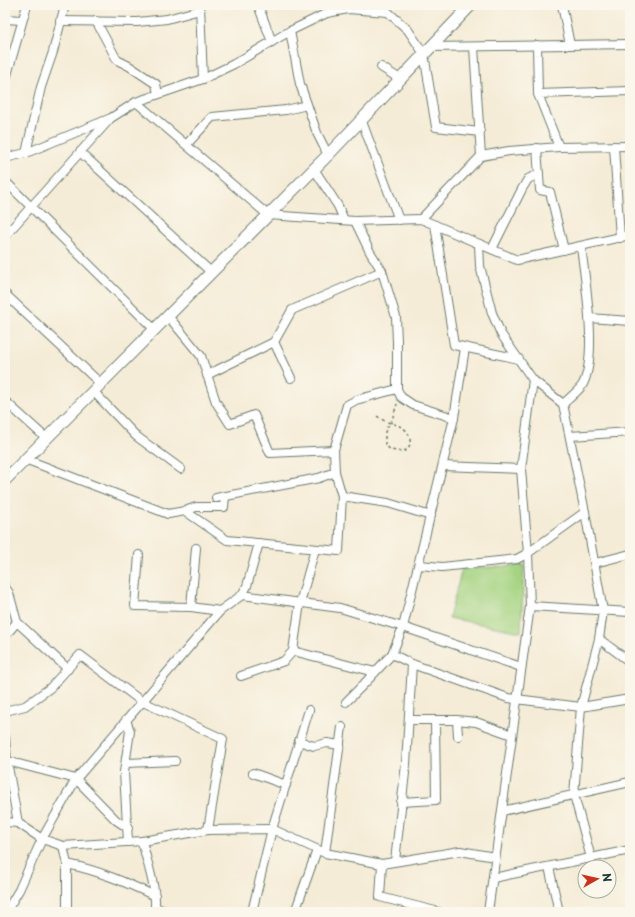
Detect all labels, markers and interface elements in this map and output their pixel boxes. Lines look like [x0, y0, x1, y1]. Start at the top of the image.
north arrow [577, 859, 617, 899]
text: N [598, 872, 616, 883]

